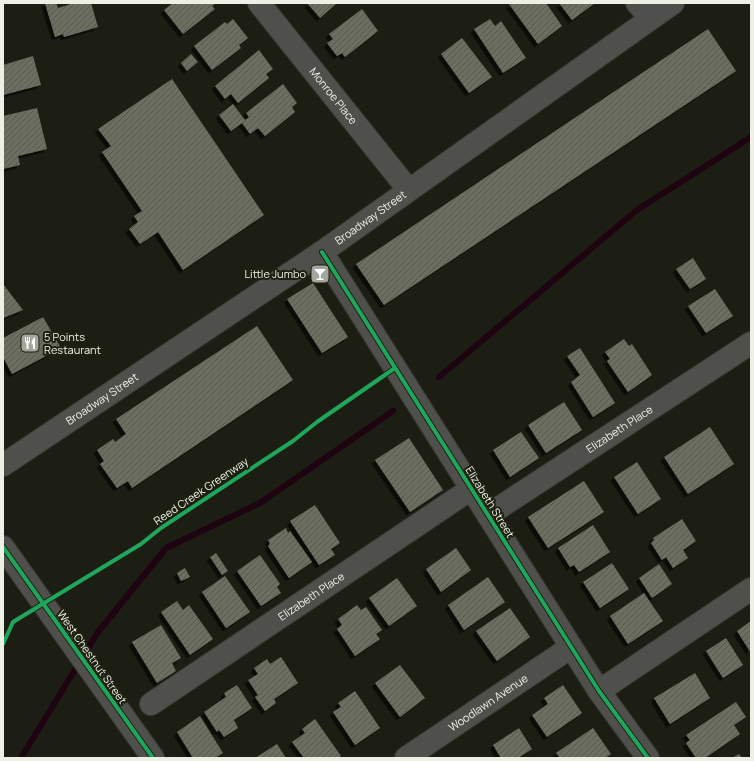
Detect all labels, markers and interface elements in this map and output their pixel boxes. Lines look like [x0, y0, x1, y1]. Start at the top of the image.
street label: Monroe Place [306, 64, 362, 128]
street label: Broadway Street [332, 187, 409, 248]
bar icon: Little Jumbo [309, 263, 331, 285]
place label: Little Jumbo [244, 266, 306, 281]
place label: 5 Points Restaurant [44, 329, 101, 357]
restaurant icon: 5 Points Restaurant [19, 332, 41, 354]
street label: Broadway Street [63, 369, 141, 428]
street label: Elizabeth Place [583, 401, 656, 456]
street label: Reed Creek Greenway [150, 453, 251, 528]
street label: Elizabeth Street [462, 463, 518, 540]
street label: Elizabeth Place [275, 568, 347, 624]
street label: West Chestnut Street [54, 607, 131, 707]
street label: Woodlawn Avenue [445, 670, 531, 734]

